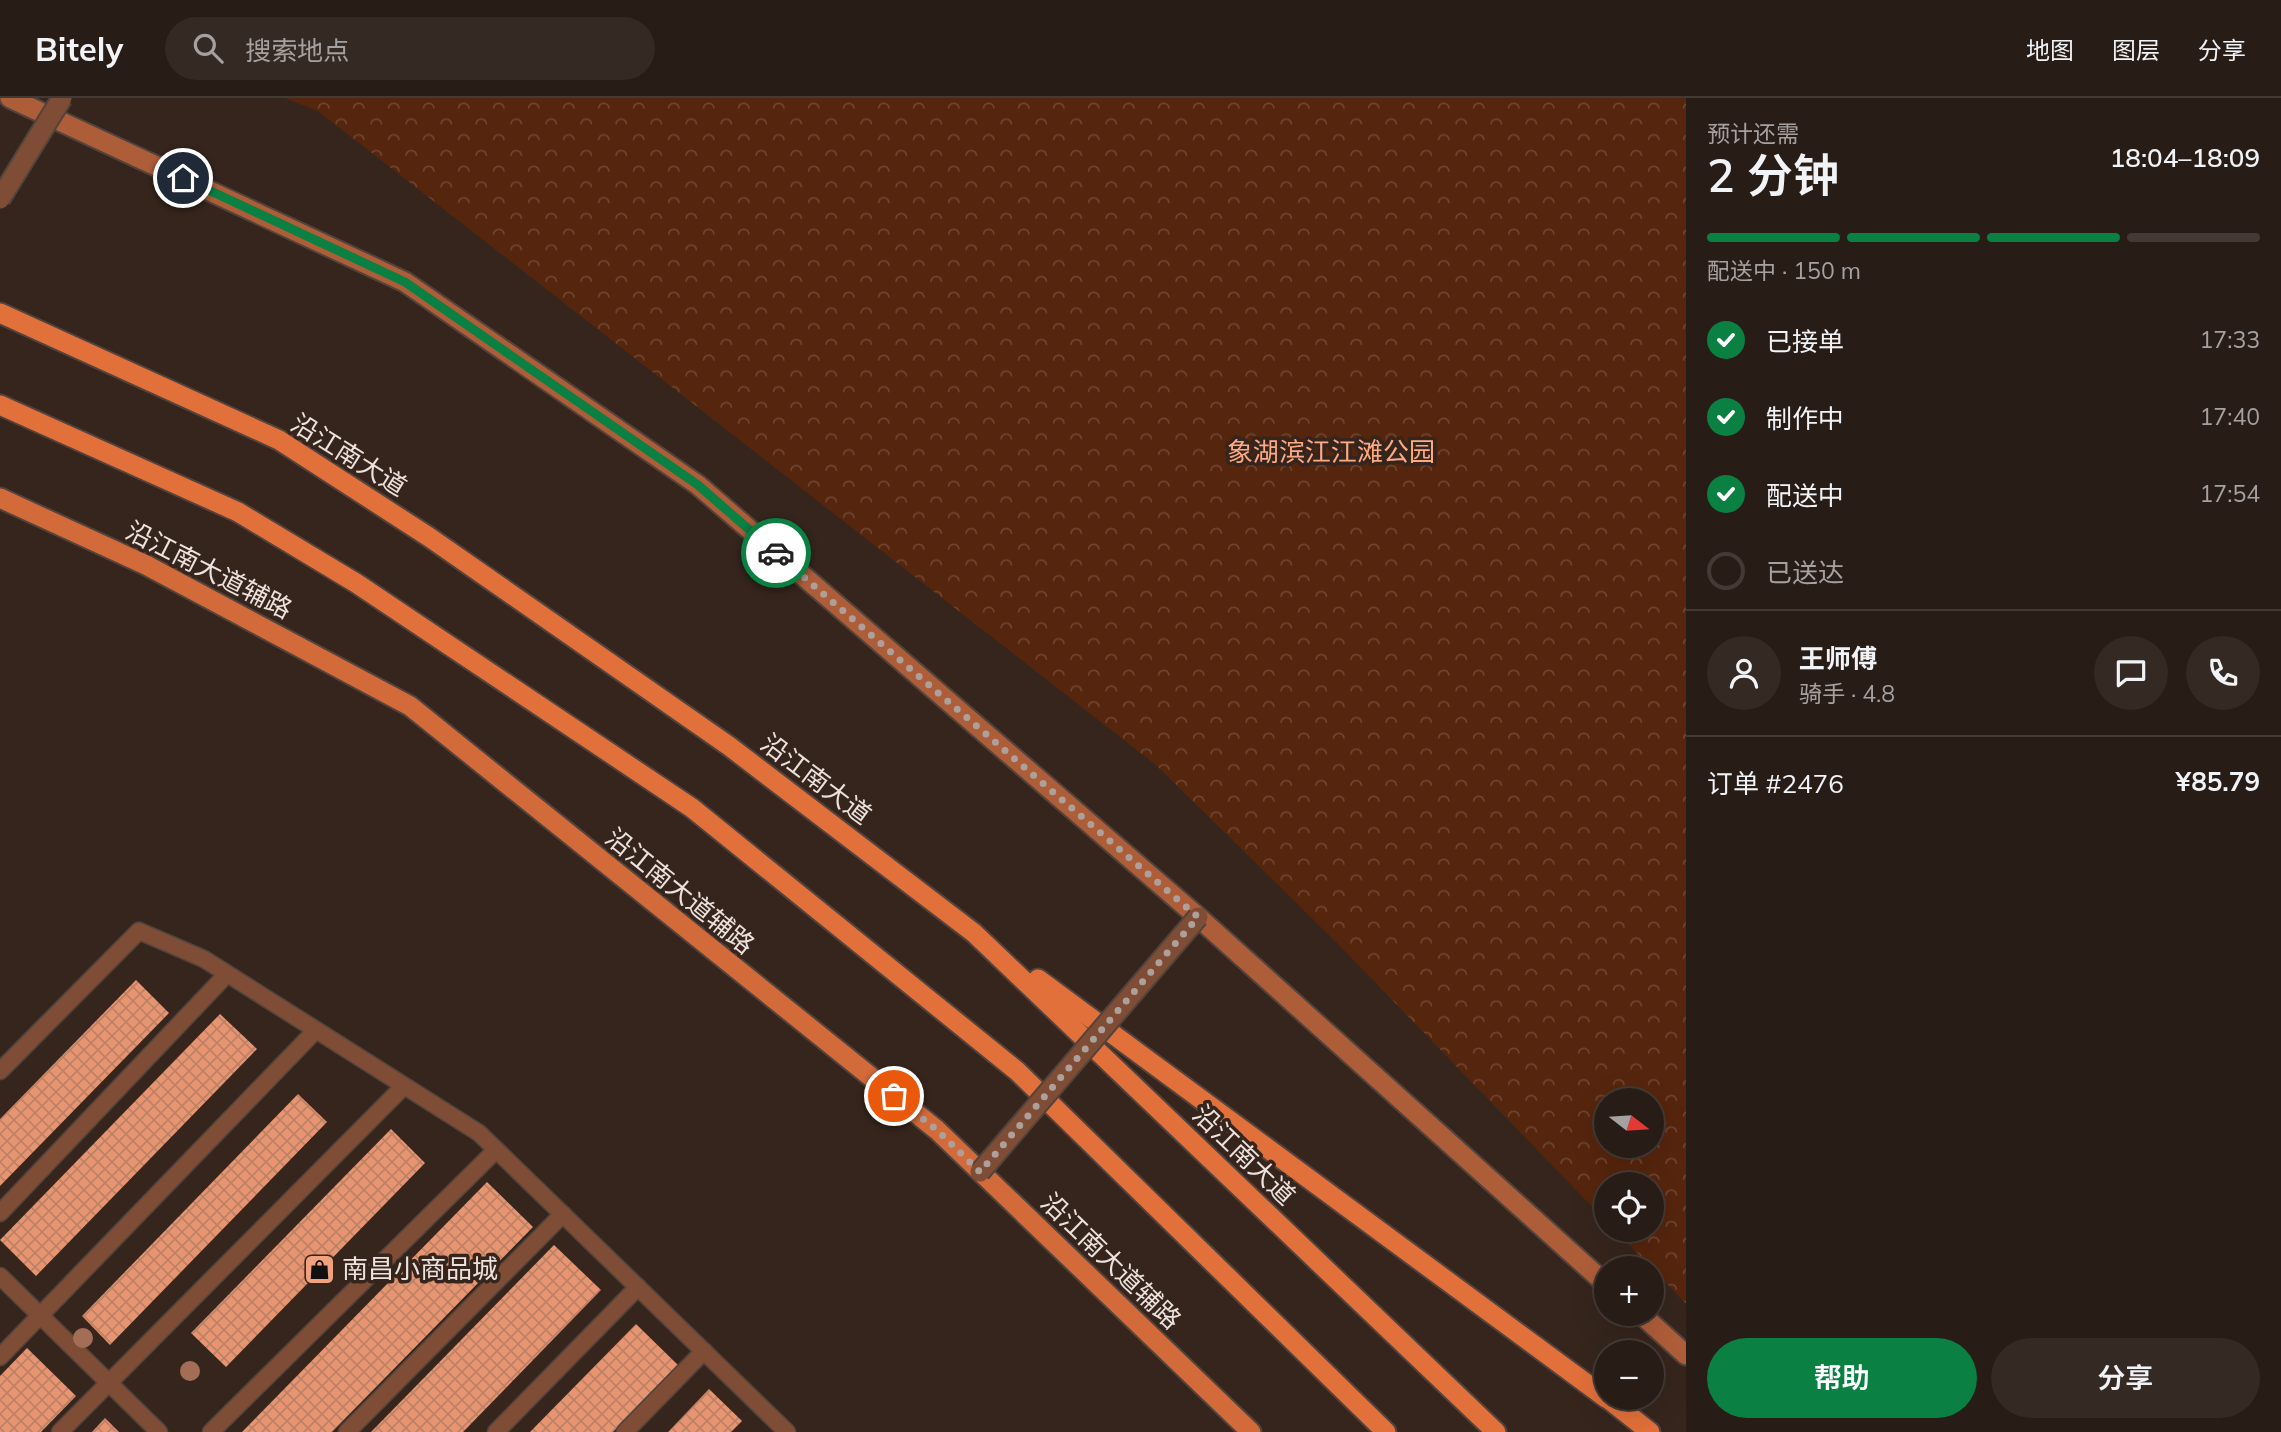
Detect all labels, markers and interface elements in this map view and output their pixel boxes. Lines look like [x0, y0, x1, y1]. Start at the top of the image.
search box [165, 17, 655, 80]
text: Bitely [35, 28, 123, 69]
icon: search [189, 29, 227, 67]
text: 搜索地点 [245, 34, 349, 67]
text: 地图 [2026, 35, 2074, 65]
text: 图层 [2112, 35, 2160, 65]
text: 分享 [2198, 35, 2246, 65]
text: 预计还需 [1707, 119, 1799, 148]
text: 18:04–18:09 [2110, 141, 2260, 174]
text: 2 分钟 [1707, 146, 1839, 204]
pin [153, 148, 213, 208]
icon: home [164, 159, 202, 197]
text: 配送中 · 150 m [1707, 256, 1861, 285]
icon: check [1707, 321, 1745, 359]
text: 已接单 [1766, 325, 1844, 358]
text: 17:33 [2200, 325, 2260, 354]
icon: check [1707, 398, 1745, 436]
text: 制作中 [1766, 402, 1844, 435]
text: 17:40 [2200, 402, 2260, 431]
street label: 沿江南大道 [285, 406, 413, 503]
park label: 象湖滨江江滩公园 [1227, 435, 1435, 468]
icon: check [1707, 475, 1745, 513]
text: 配送中 [1766, 479, 1844, 512]
text: 17:54 [2200, 479, 2260, 508]
street label: 沿江南大道辅路 [121, 514, 298, 626]
courier [741, 518, 811, 588]
icon: car [757, 534, 795, 572]
text: 已送达 [1766, 556, 1844, 589]
button: person [1707, 636, 1781, 710]
button: chat [2094, 636, 2168, 710]
button: phone [2186, 636, 2260, 710]
text: 王师傅 [1799, 642, 1877, 675]
text: 骑手 · 4.8 [1799, 679, 1895, 708]
street label: 沿江南大道 [754, 726, 878, 831]
text: ¥85.79 [2176, 765, 2260, 798]
text: 订单 #2476 [1707, 767, 1844, 800]
street label: 沿江南大道辅路 [599, 821, 761, 961]
pin [864, 1066, 924, 1126]
icon: bag [875, 1077, 913, 1115]
north arrow [1594, 1088, 1664, 1158]
map controls [1594, 1088, 1664, 1410]
street label: 沿江南大道 [1186, 1098, 1303, 1212]
button: locate [1594, 1172, 1664, 1242]
street label: 沿江南大道辅路 [1034, 1186, 1188, 1336]
shop icon: 南昌小商品城 [302, 1252, 336, 1286]
place label: 南昌小商品城 [342, 1252, 498, 1285]
button: + [1594, 1256, 1664, 1326]
button: 帮助 [1707, 1338, 1977, 1418]
button: 分享 [1991, 1338, 2260, 1418]
button: − [1594, 1340, 1664, 1410]

